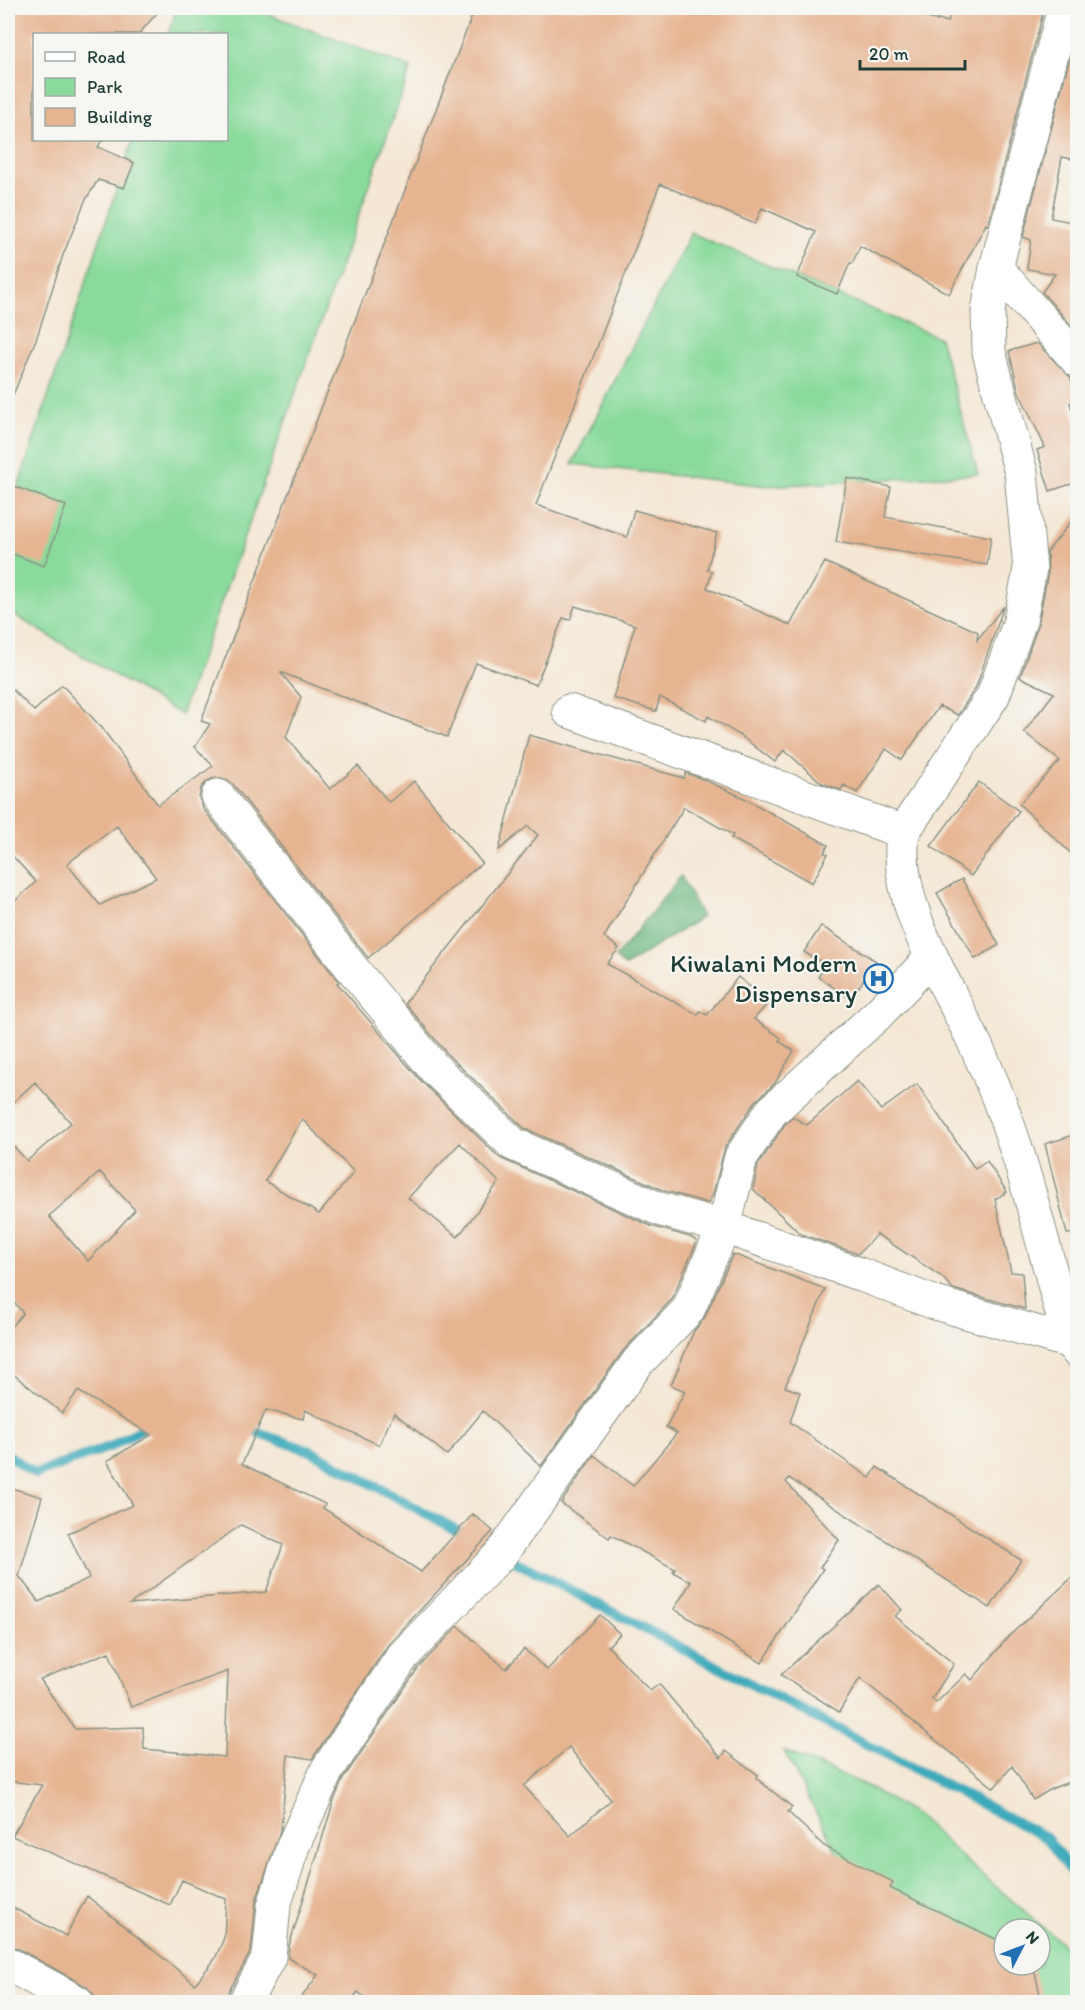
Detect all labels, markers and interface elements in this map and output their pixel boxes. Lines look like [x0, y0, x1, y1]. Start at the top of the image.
legend [33, 33, 228, 141]
scale bar [860, 33, 965, 71]
text: 20 m [869, 43, 909, 65]
text: Road [87, 46, 126, 68]
text: Park [87, 76, 122, 98]
text: Building [87, 106, 153, 128]
place label: Kiwalani Modern Dispensary [670, 947, 857, 1009]
hospital icon: Kiwalani Modern Dispensary [862, 962, 894, 994]
north arrow [992, 1917, 1052, 1977]
text: N [1022, 1927, 1043, 1948]

